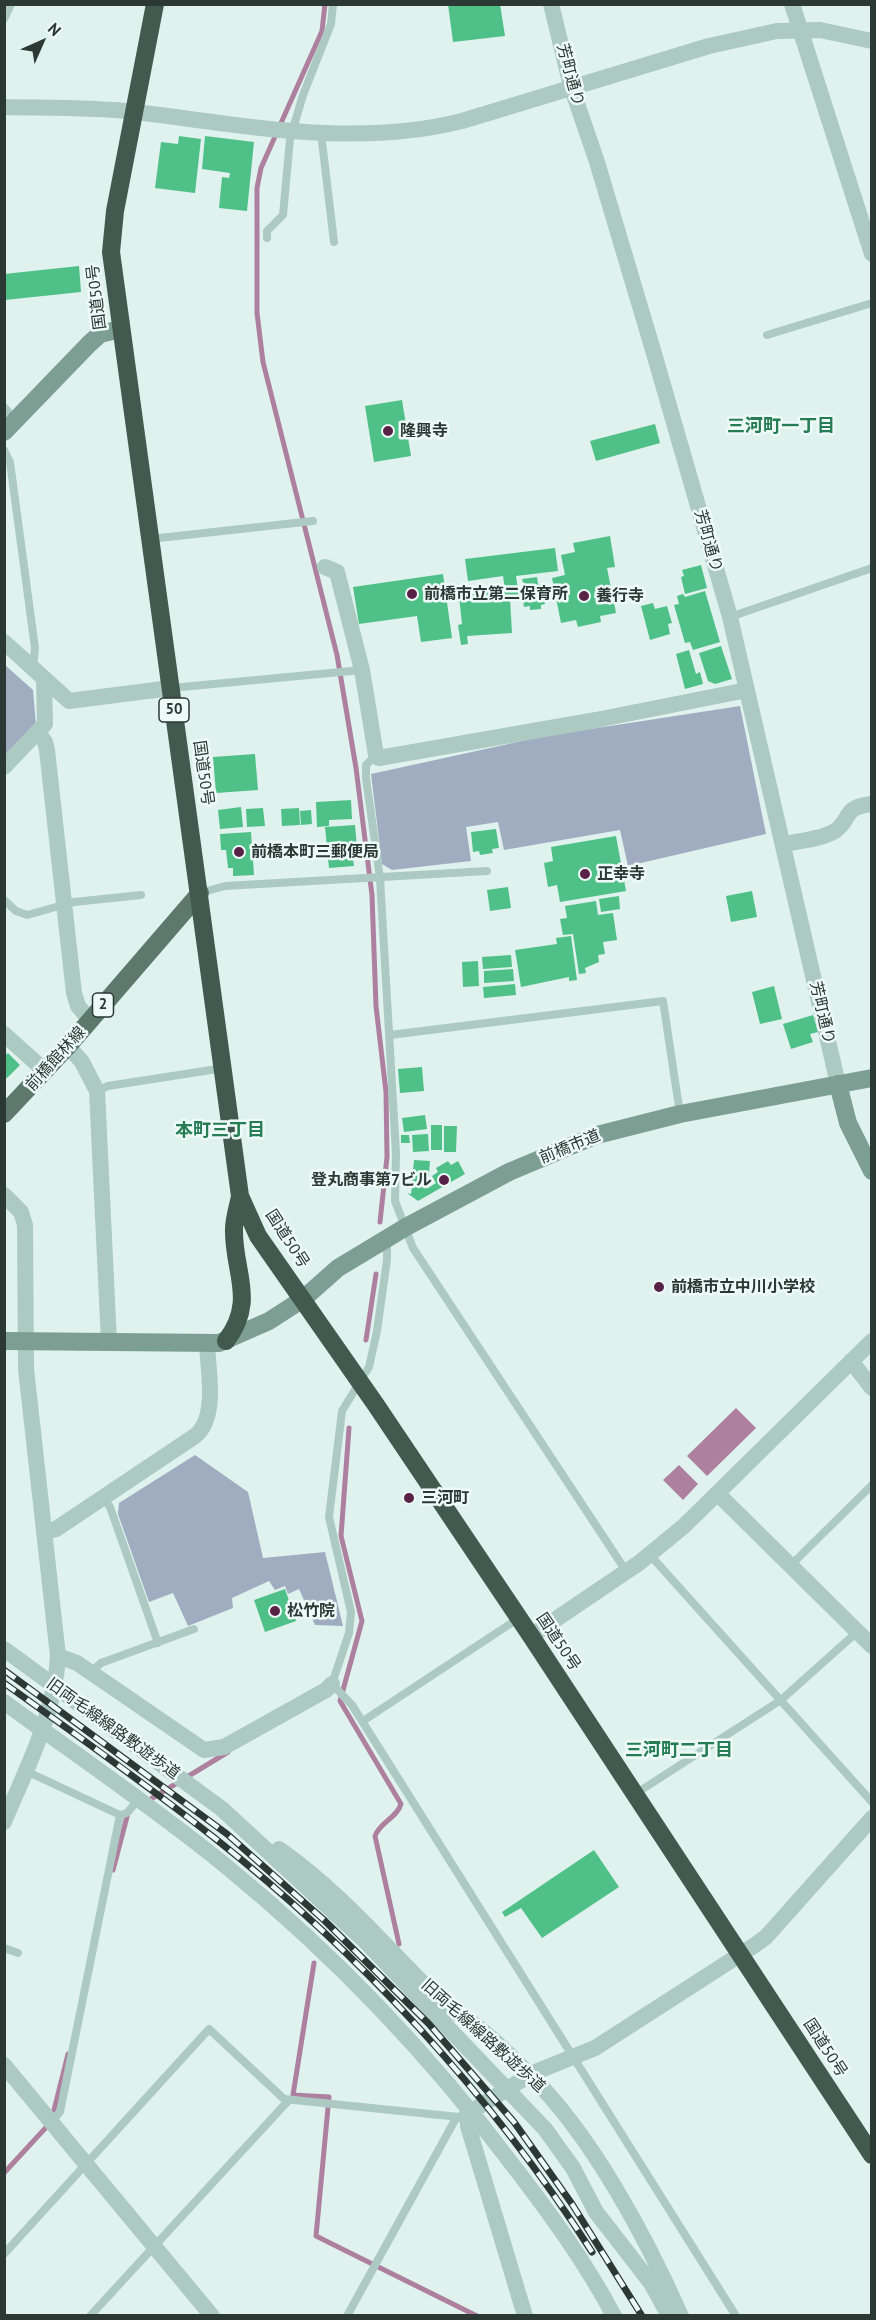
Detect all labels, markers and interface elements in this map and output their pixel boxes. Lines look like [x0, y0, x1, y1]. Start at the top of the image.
north arrow [12, 12, 72, 72]
text: N [44, 18, 66, 40]
street label: 芳町通り [552, 42, 588, 108]
street label: 国道50号 [83, 263, 111, 331]
district label: 三河町一丁目 [727, 416, 835, 438]
place label: 隆興寺 [400, 421, 448, 441]
marker: 隆興寺 [381, 424, 395, 438]
street label: 芳町通り [690, 508, 726, 574]
place label: 前橋市立第二保育所 [424, 584, 568, 604]
place label: 養行寺 [596, 586, 644, 606]
marker: 前橋市立第二保育所 [405, 587, 419, 601]
marker: 養行寺 [577, 589, 591, 603]
road number: 50 [159, 698, 189, 722]
street label: 国道50号 [189, 739, 217, 807]
place label: 前橋本町三郵便局 [251, 842, 379, 862]
marker: 前橋本町三郵便局 [232, 845, 246, 859]
place label: 正幸寺 [597, 864, 645, 884]
marker: 正幸寺 [578, 867, 592, 881]
street label: 芳町通り [805, 980, 839, 1046]
road number: 2 [92, 993, 114, 1017]
street label: 前橋館林線 [22, 1023, 90, 1095]
district label: 本町三丁目 [175, 1120, 265, 1142]
street label: 前橋市道 [537, 1126, 603, 1168]
place label: 登丸商事第7ビル [311, 1170, 432, 1190]
marker: 登丸商事第7ビル [437, 1173, 451, 1187]
street label: 国道50号 [261, 1206, 313, 1272]
place label: 前橋市立中川小学校 [671, 1277, 815, 1297]
marker: 前橋市立中川小学校 [652, 1280, 666, 1294]
place label: 三河町 [421, 1488, 469, 1508]
marker: 三河町 [402, 1491, 416, 1505]
place label: 松竹院 [287, 1601, 335, 1621]
marker: 松竹院 [268, 1604, 282, 1618]
street label: 国道50号 [532, 1610, 584, 1674]
street label: 旧両毛線線路敷遊歩道 [43, 1674, 183, 1784]
district label: 三河町二丁目 [625, 1740, 733, 1762]
street label: 旧両毛線線路敷遊歩道 [417, 1975, 549, 2097]
street label: 国道50号 [799, 2015, 851, 2081]

